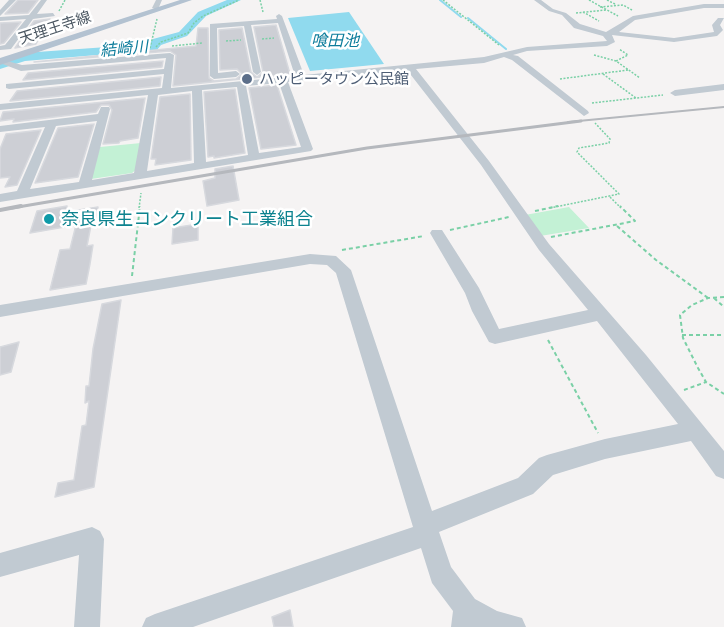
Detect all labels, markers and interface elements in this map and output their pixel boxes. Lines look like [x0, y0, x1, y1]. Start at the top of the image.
street label: 天理王寺線 [17, 8, 93, 48]
water label: 喰田池 [311, 31, 359, 51]
water label: 結崎川 [99, 37, 149, 61]
place label: ハッピータウン公民館 [259, 70, 409, 88]
marker: ハッピータウン公民館 [240, 72, 254, 86]
place label: 奈良県生コンクリート工業組合 [61, 208, 313, 230]
marker: 奈良県生コンクリート工業組合 [42, 212, 56, 226]

